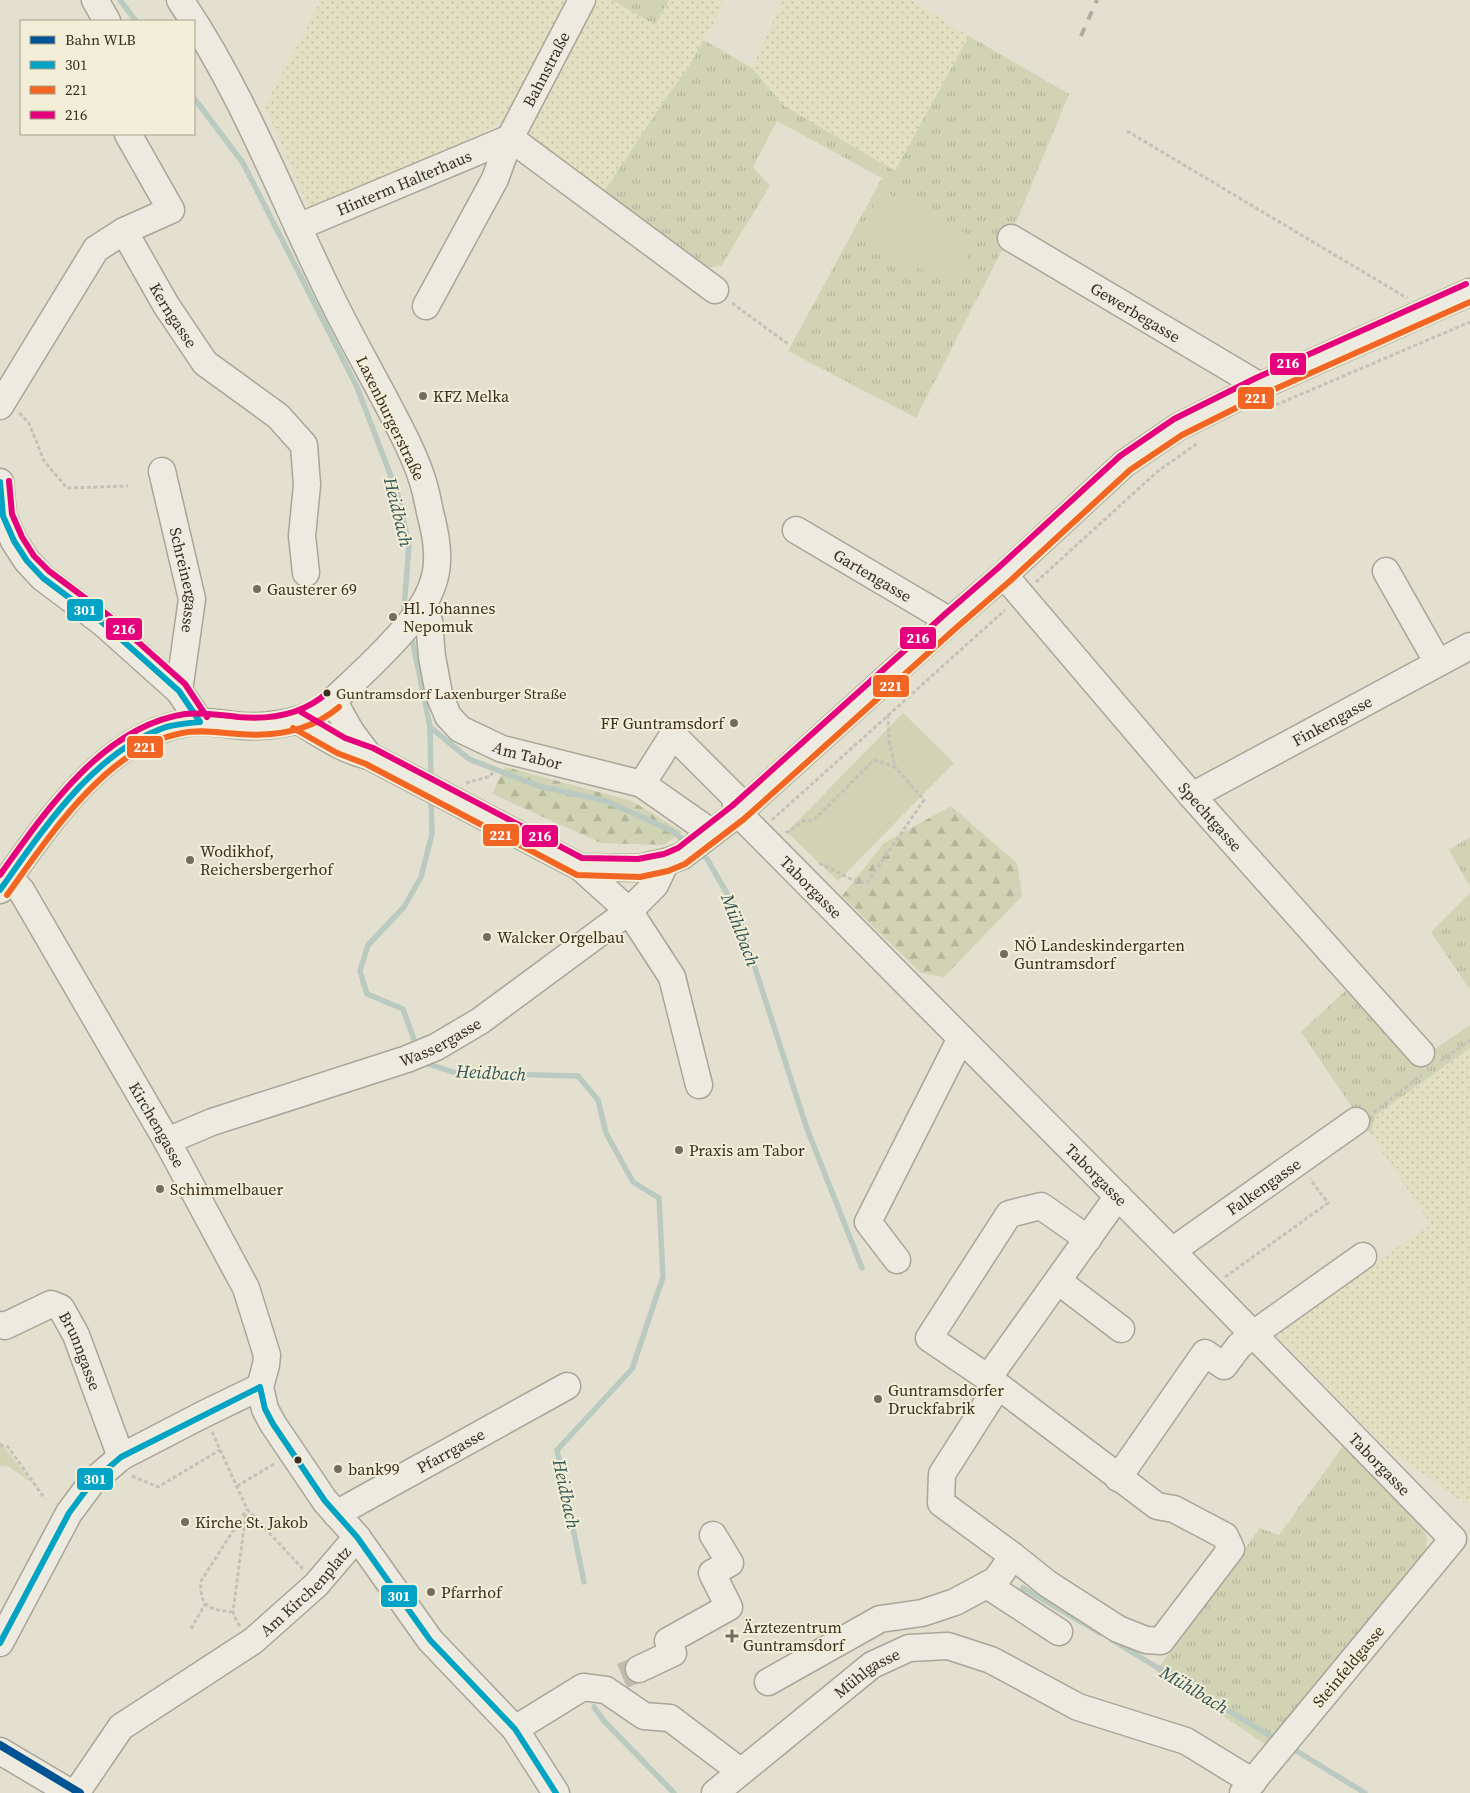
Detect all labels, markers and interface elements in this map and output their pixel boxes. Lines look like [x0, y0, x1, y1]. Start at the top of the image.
legend [20, 20, 195, 135]
street label: Bahnstraße [517, 28, 575, 111]
text: Bahn WLB [65, 29, 136, 50]
text: 301 [65, 54, 88, 75]
text: 221 [65, 79, 88, 100]
text: 216 [65, 104, 88, 125]
street label: Hinterm Halterhaus [333, 144, 475, 221]
street label: Gewerbegasse [1087, 277, 1185, 347]
street label: Kerngasse [145, 279, 203, 352]
street label: Laxenburgerstraße [351, 352, 431, 484]
line badge: 216 [1269, 352, 1307, 376]
text: 216 [1277, 353, 1300, 373]
place label: KFZ Melka [433, 385, 510, 407]
line badge: 221 [1237, 386, 1275, 410]
text: 221 [1245, 388, 1267, 408]
marker: KFZ Melka [417, 390, 429, 402]
water label: Heidbach [378, 474, 419, 549]
street label: Schreinergasse [165, 525, 203, 635]
street label: Gartengasse [829, 544, 916, 607]
place label: Gausterer 69 [267, 578, 357, 600]
marker: Gausterer 69 [251, 583, 263, 595]
place label: Hl. Johannes Nepomuk [403, 597, 495, 637]
line badge: 301 [66, 598, 104, 622]
text: 301 [74, 600, 96, 620]
marker: Hl. Johannes Nepomuk [387, 611, 399, 623]
line badge: 216 [105, 617, 143, 641]
text: 216 [113, 619, 136, 639]
line badge: 216 [899, 626, 937, 650]
text: 216 [907, 628, 930, 648]
line badge: 221 [872, 674, 910, 698]
text: 221 [880, 676, 902, 696]
place label: Guntramsdorf Laxenburger Straße [336, 683, 567, 704]
marker: Guntramsdorf Laxenburger Straße [322, 688, 332, 698]
street label: Finkengasse [1288, 690, 1376, 751]
place label: FF Guntramsdorf [601, 712, 725, 734]
marker: FF Guntramsdorf [728, 717, 740, 729]
line badge: 221 [126, 735, 164, 759]
street label: Am Tabor [489, 735, 564, 775]
text: 221 [134, 737, 156, 757]
street label: Spechtgasse [1174, 777, 1247, 856]
line badge: 221 [482, 823, 520, 847]
line badge: 216 [521, 824, 559, 848]
text: 221 [490, 825, 512, 845]
text: 216 [529, 826, 552, 846]
place label: Wodikhof, Reichersbergerhof [200, 840, 334, 880]
street label: Taborgasse [775, 851, 847, 923]
marker: Wodikhof, Reichersbergerhof [184, 854, 196, 866]
water label: Mühlbach [715, 889, 766, 970]
place label: Walcker Orgelbau [497, 926, 624, 948]
marker: Walcker Orgelbau [481, 931, 493, 943]
place label: NÖ Landeskindergarten Guntramsdorf [1014, 934, 1185, 974]
marker: NÖ Landeskindergarten Guntramsdorf [998, 948, 1010, 960]
street label: Wassergasse [397, 1012, 485, 1072]
water label: Heidbach [454, 1058, 527, 1087]
street label: Kirchengasse [124, 1078, 190, 1171]
place label: Praxis am Tabor [689, 1139, 805, 1161]
street label: Taborgasse [1060, 1139, 1132, 1211]
marker: Praxis am Tabor [673, 1144, 685, 1156]
street label: Falkengasse [1222, 1153, 1305, 1220]
place label: Schimmelbauer [170, 1178, 284, 1200]
marker: Schimmelbauer [154, 1183, 166, 1195]
street label: Brunngasse [54, 1307, 106, 1393]
place label: Guntramsdorfer Druckfabrik [888, 1379, 1004, 1419]
marker: Guntramsdorfer Druckfabrik [872, 1393, 884, 1405]
street label: Pfarrgasse [413, 1423, 489, 1478]
street label: Taborgasse [1344, 1428, 1416, 1500]
unlabelled marker [293, 1455, 303, 1465]
water label: Heidbach [547, 1456, 586, 1531]
place label: bank99 [348, 1458, 400, 1480]
marker: bank99 [332, 1463, 344, 1475]
line badge: 301 [76, 1467, 114, 1491]
text: 301 [84, 1469, 106, 1489]
place label: Kirche St. Jakob [195, 1511, 308, 1533]
marker: Kirche St. Jakob [179, 1516, 191, 1528]
street label: Am Kirchenplatz [255, 1541, 356, 1641]
place label: Pfarrhof [441, 1581, 503, 1603]
line badge: 301 [380, 1584, 418, 1608]
text: 301 [388, 1586, 410, 1606]
marker: Pfarrhof [425, 1586, 437, 1598]
place label: Ärztezentrum Guntramsdorf [743, 1616, 846, 1656]
street label: Steinfeldgasse [1307, 1620, 1389, 1712]
marker: Ärztezentrum Guntramsdorf [725, 1629, 739, 1643]
street label: Mühlgasse [829, 1643, 903, 1703]
water label: Mühlbach [1154, 1659, 1233, 1720]

